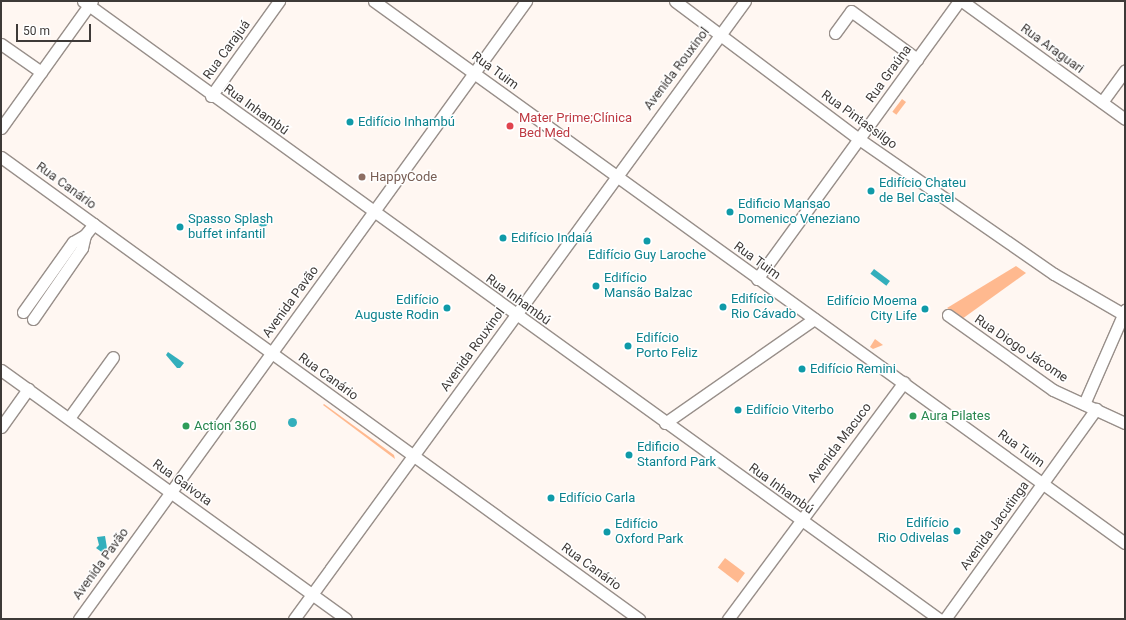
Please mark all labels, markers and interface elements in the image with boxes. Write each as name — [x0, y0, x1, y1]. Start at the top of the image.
scale bar — [18, 16, 93, 42]
street label: Rua Carajuá — [200, 17, 254, 83]
street label: Rua Araguari — [1017, 21, 1087, 77]
text: 50 m — [23, 24, 50, 38]
street label: Avenida Rouxinol — [641, 25, 713, 113]
street label: Rua Graúna — [863, 42, 915, 106]
street label: Rua Tuim — [468, 49, 522, 93]
street label: Rua Inhambú — [221, 81, 291, 139]
street label: Rua Pintassilgo — [818, 87, 900, 153]
place label: Mater Prime;Clínica Bed Med — [519, 111, 632, 142]
place label: Edifício Inhambú — [358, 114, 455, 130]
marker: Edifício Inhambú — [345, 117, 355, 127]
marker: Mater Prime;Clínica Bed Med — [504, 120, 516, 132]
street label: Rua Canário — [33, 159, 99, 213]
place label: HappyCode — [370, 169, 437, 185]
marker: HappyCode — [357, 172, 367, 182]
place label: Edifício Chateu de Bel Castel — [879, 176, 966, 207]
marker: Edifício Chateu de Bel Castel — [866, 186, 876, 196]
place label: Edificio Mansao Domenico Veneziano — [738, 197, 860, 228]
marker: Edificio Mansao Domenico Veneziano — [725, 207, 735, 217]
place label: Spasso Splash buffet infantil — [188, 212, 273, 243]
marker: Spasso Splash buffet infantil — [175, 222, 185, 232]
place label: Edifício Indaiá — [511, 230, 592, 246]
marker: Edifício Indaiá — [498, 233, 508, 243]
marker: Edifício Guy Laroche — [642, 236, 652, 246]
street label: Rua Tuim — [730, 239, 784, 283]
place label: Edifício Guy Laroche — [588, 247, 706, 263]
street label: Avenida Pavão — [260, 263, 322, 341]
street label: Rua Inhambú — [483, 271, 553, 329]
place label: Edifício Mansão Balzac — [604, 271, 693, 302]
marker: Edifício Mansão Balzac — [591, 281, 601, 291]
place label: Edifício Rio Cávado — [731, 292, 796, 323]
place label: Edifício Auguste Rodin — [355, 293, 439, 324]
place label: Edifício Moema City Life — [827, 294, 917, 325]
marker: Edifício Rio Cávado — [718, 302, 728, 312]
marker: Edifício Auguste Rodin — [442, 303, 452, 313]
marker: Edifício Moema City Life — [920, 304, 930, 314]
street label: Avenida Rouxinol — [438, 305, 508, 395]
street label: Rua Diogo Jácome — [971, 312, 1071, 386]
place label: Edifício Porto Feliz — [636, 331, 698, 362]
marker: Edifício Porto Feliz — [623, 341, 633, 351]
street label: Rua Canário — [295, 350, 361, 404]
place label: Edifício Remini — [810, 361, 896, 377]
marker: Edifício Remini — [797, 364, 807, 374]
street label: Avenida Macuco — [805, 400, 875, 486]
place label: Edifício Viterbo — [746, 402, 834, 418]
marker: Edifício Viterbo — [733, 405, 743, 415]
place label: Aura Pilates — [921, 408, 990, 424]
marker: Aura Pilates — [908, 411, 918, 421]
place label: Action 360 — [194, 418, 256, 434]
marker: Action 360 — [181, 421, 191, 431]
street label: Rua Tuim — [994, 427, 1048, 471]
place label: Edificio Stanford Park — [637, 440, 716, 471]
marker: Edificio Stanford Park — [624, 450, 634, 460]
street label: Rua Gaivota — [149, 456, 215, 510]
street label: Rua Inhambú — [746, 460, 816, 518]
street label: Avenida Jacutinga — [957, 478, 1033, 574]
place label: Edifício Carla — [559, 490, 635, 506]
marker: Edifício Carla — [546, 493, 556, 503]
place label: Edifício Rio Odivelas — [878, 516, 949, 547]
place label: Edifício Oxford Park — [615, 517, 683, 548]
street label: Avenida Pavão — [70, 525, 132, 603]
marker: Edifício Rio Odivelas — [952, 526, 962, 536]
marker: Edifício Oxford Park — [602, 527, 612, 537]
street label: Rua Canário — [558, 540, 624, 594]

